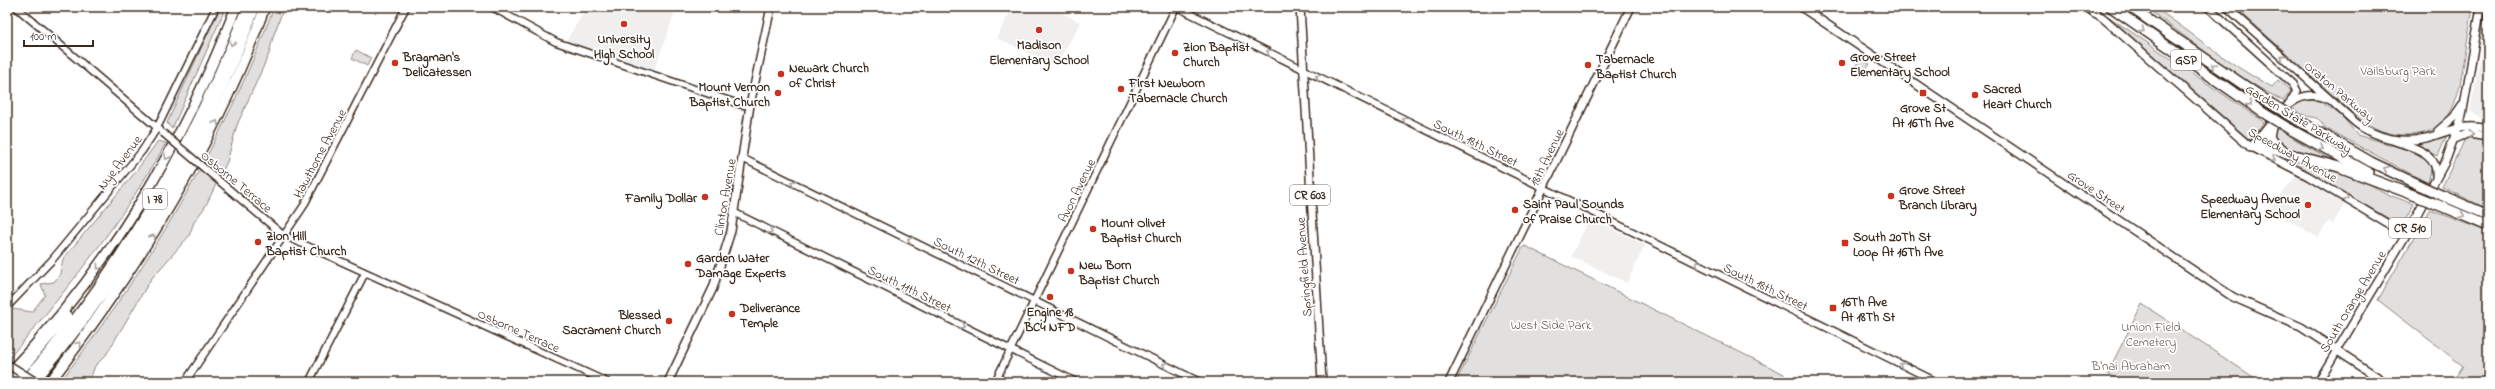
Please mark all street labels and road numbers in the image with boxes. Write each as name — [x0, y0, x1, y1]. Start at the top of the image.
road number: GSP — [2171, 50, 2201, 70]
street label: Oraton Parkway — [2299, 57, 2378, 128]
street label: Garden State Parkway — [2241, 80, 2355, 160]
street label: Hawthorne Avenue — [289, 105, 352, 202]
street label: South 18th Street — [1430, 115, 1521, 172]
street label: Speedway Avenue — [2244, 123, 2340, 189]
street label: 18th Avenue — [1525, 126, 1569, 190]
street label: Nye Avenue — [93, 132, 148, 195]
street label: Osborne Terrace — [196, 147, 276, 218]
street label: Avon Avenue — [1054, 156, 1101, 226]
street label: Clinton Avenue — [709, 157, 742, 237]
street label: Grove Street — [2063, 166, 2129, 219]
road number: CR 603 — [1290, 185, 1330, 205]
road number: I 78 — [143, 189, 167, 209]
street label: Springfield Avenue — [1292, 216, 1318, 317]
road number: CR 510 — [2389, 218, 2431, 238]
street label: South 12th Street — [930, 232, 1023, 291]
street label: South Orange Avenue — [2315, 247, 2392, 357]
street label: South 18th Street — [1720, 259, 1811, 316]
street label: South 11th Street — [864, 261, 955, 318]
street label: Osborne Terrace — [474, 305, 563, 358]

